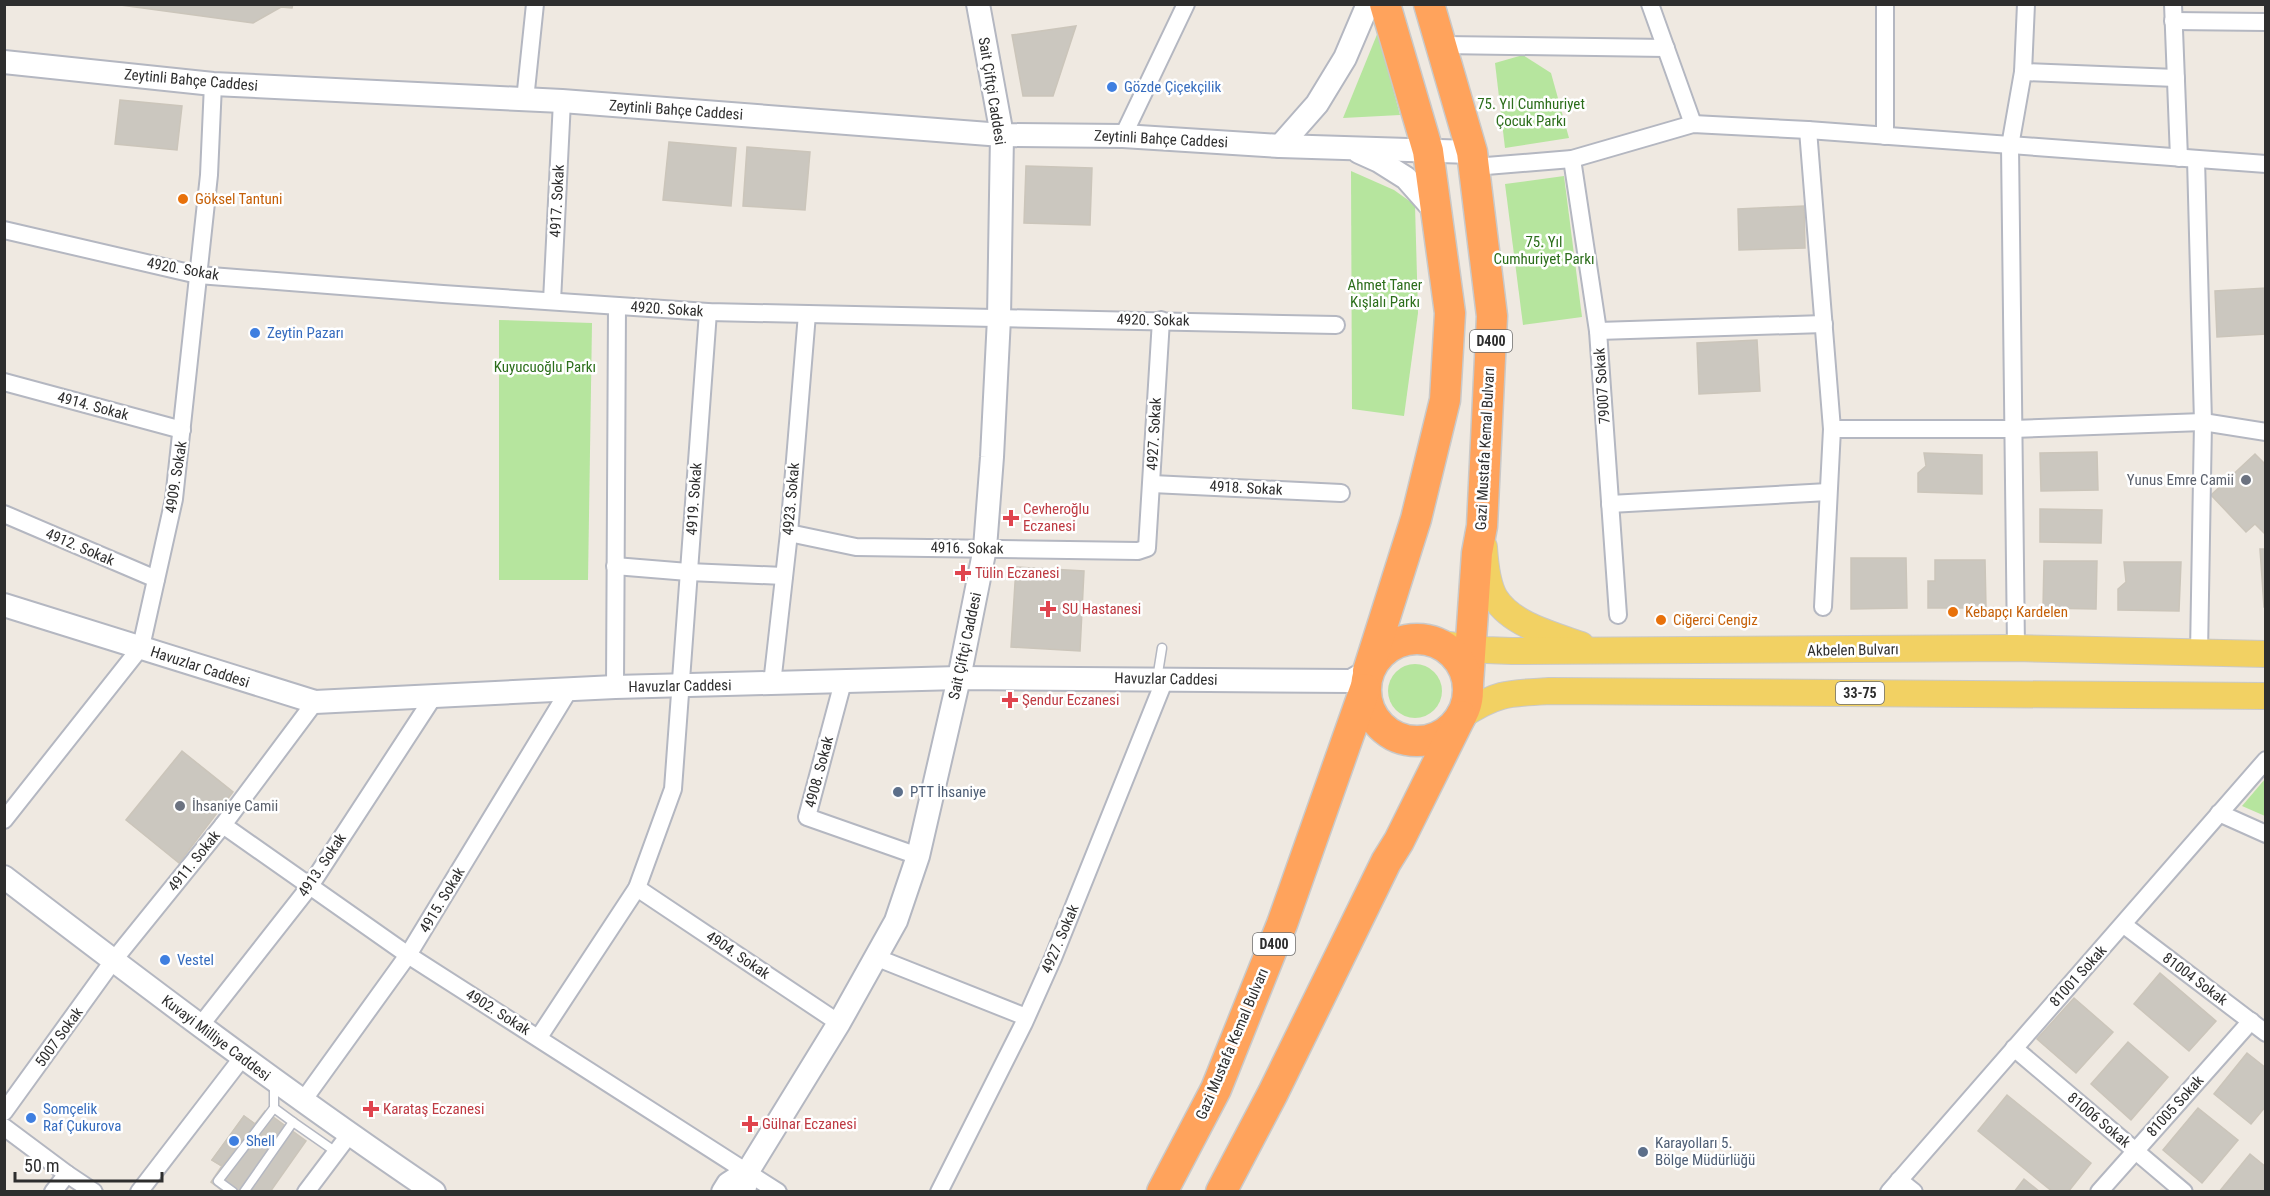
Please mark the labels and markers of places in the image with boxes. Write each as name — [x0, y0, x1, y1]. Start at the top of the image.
place label: Gözde Çiçekçilik — [1124, 78, 1221, 96]
marker: Gözde Çiçekçilik — [1105, 80, 1119, 94]
place label: Göksel Tantuni — [195, 190, 282, 208]
marker: Göksel Tantuni — [176, 192, 190, 206]
place label: Zeytin Pazarı — [267, 324, 344, 342]
marker: Zeytin Pazarı — [248, 326, 262, 340]
place label: Yunus Emre Camii — [2127, 471, 2234, 489]
marker: Yunus Emre Camii — [2239, 473, 2253, 487]
place label: Cevheroğlu Eczanesi — [1023, 500, 1089, 535]
marker: Cevheroğlu Eczanesi — [1004, 511, 1018, 525]
place label: Tülin Eczanesi — [975, 564, 1060, 582]
marker: Tülin Eczanesi — [956, 566, 970, 580]
marker: SU Hastanesi — [1039, 600, 1057, 618]
place label: SU Hastanesi — [1062, 600, 1141, 618]
place label: Kebapçı Kardelen — [1965, 603, 2068, 621]
marker: Kebapçı Kardelen — [1946, 605, 1960, 619]
place label: Ciğerci Cengiz — [1673, 611, 1758, 629]
marker: Ciğerci Cengiz — [1654, 613, 1668, 627]
place label: Şendur Eczanesi — [1022, 691, 1119, 709]
marker: Şendur Eczanesi — [1003, 693, 1017, 707]
place label: PTT İhsaniye — [910, 783, 986, 801]
marker: PTT İhsaniye — [891, 785, 905, 799]
place label: İhsaniye Camii — [192, 797, 278, 815]
marker: İhsaniye Camii — [173, 799, 187, 813]
place label: Vestel — [177, 951, 214, 969]
marker: Vestel — [158, 953, 172, 967]
place label: Somçelik Raf Çukurova — [43, 1100, 121, 1135]
place label: Karataş Eczanesi — [383, 1100, 484, 1118]
marker: Karataş Eczanesi — [364, 1102, 378, 1116]
marker: Somçelik Raf Çukurova — [24, 1111, 38, 1125]
place label: Gülnar Eczanesi — [762, 1115, 857, 1133]
marker: Gülnar Eczanesi — [743, 1117, 757, 1131]
place label: Shell — [246, 1132, 275, 1150]
marker: Shell — [227, 1134, 241, 1148]
place label: Karayolları 5. Bölge Müdürlüğü — [1655, 1134, 1755, 1169]
marker: Karayolları 5. Bölge Müdürlüğü — [1636, 1145, 1650, 1159]

